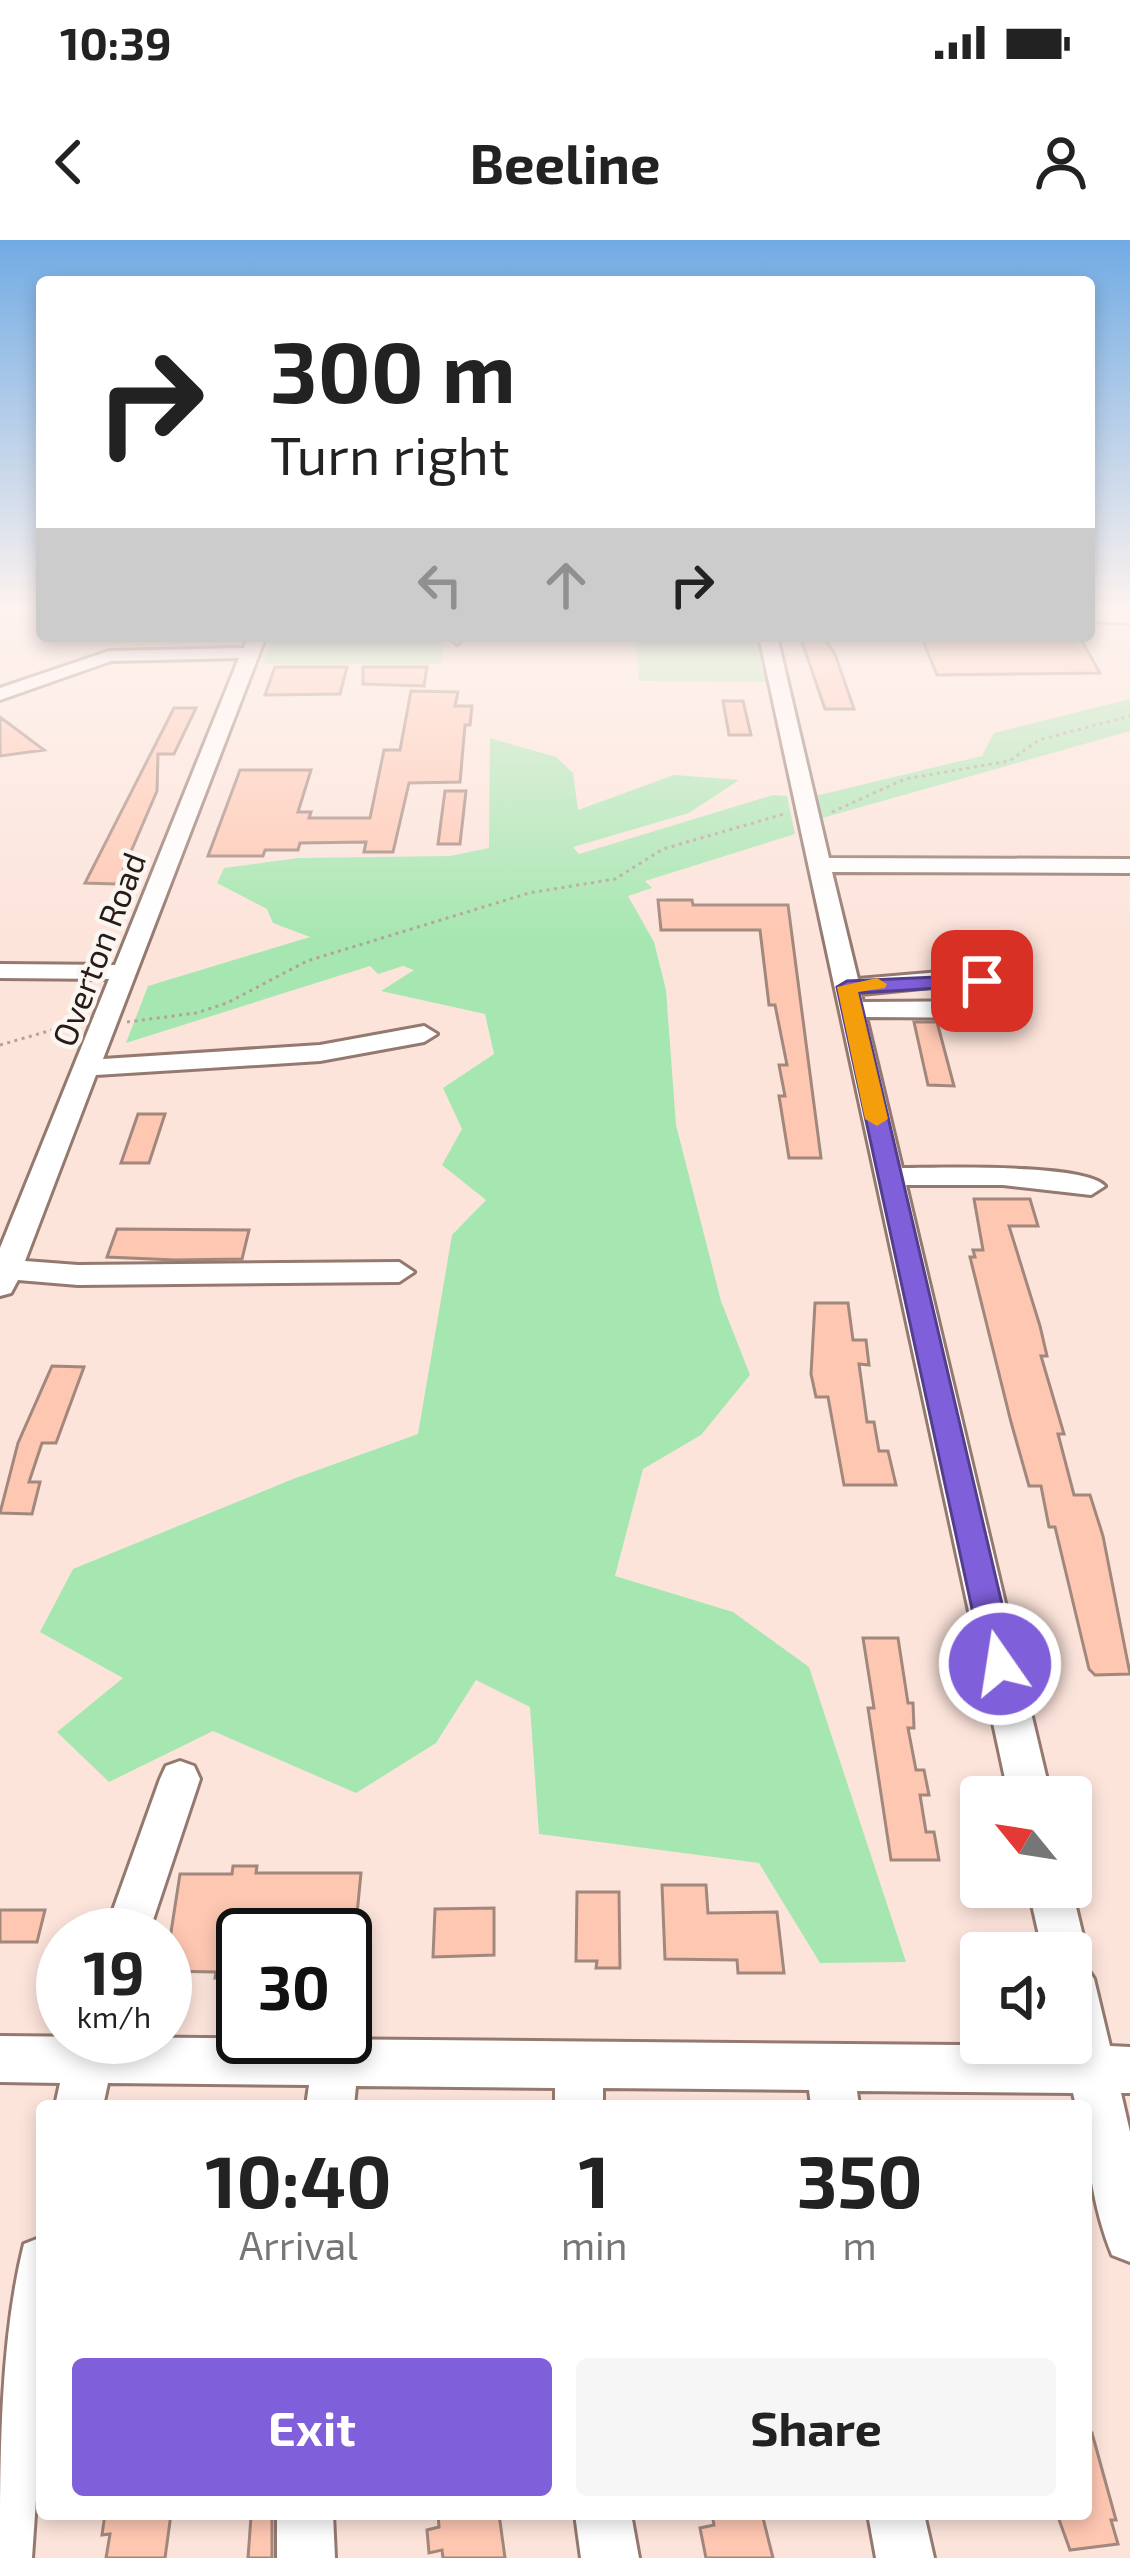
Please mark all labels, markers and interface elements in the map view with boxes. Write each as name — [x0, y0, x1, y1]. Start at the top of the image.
text: 10:39 — [60, 15, 171, 69]
icon: back — [36, 129, 102, 195]
icon: person — [1028, 129, 1094, 195]
text: Beeline — [470, 130, 661, 195]
text: 300 m — [270, 319, 516, 420]
icon: right — [72, 324, 228, 480]
text: Turn right — [270, 421, 510, 486]
icon: left — [407, 552, 473, 618]
icon: ahead — [533, 552, 599, 618]
icon: right — [659, 552, 725, 618]
street label: Overton Road — [43, 847, 153, 1051]
pin — [931, 930, 1033, 1032]
icon: arrive — [949, 948, 1015, 1014]
position arrow — [937, 1601, 1063, 1727]
north arrow — [960, 1776, 1092, 1908]
map controls — [960, 1776, 1092, 2064]
speed limit sign: 30 — [216, 1908, 372, 2064]
button: sound — [960, 1932, 1092, 2064]
text: 19 — [83, 1935, 145, 2007]
text: km/h — [77, 1998, 151, 2034]
text: 10:40 — [205, 2136, 392, 2222]
text: 1 — [579, 2136, 610, 2222]
text: 350 — [797, 2136, 923, 2222]
text: Arrival — [239, 2221, 358, 2268]
text: min — [561, 2221, 627, 2268]
text: m — [843, 2221, 877, 2268]
button: Exit — [72, 2358, 552, 2496]
button: Share — [576, 2358, 1056, 2496]

